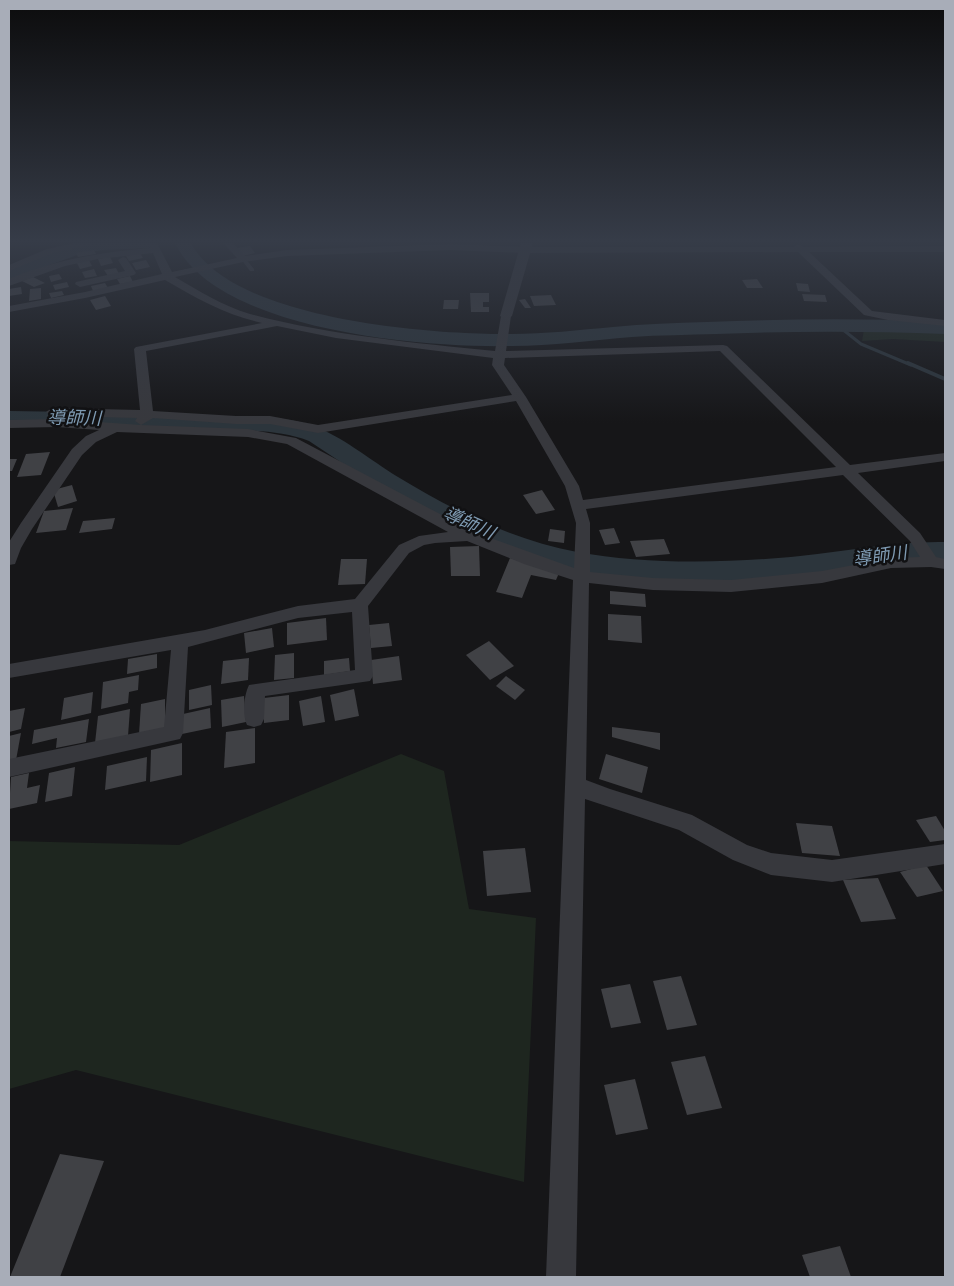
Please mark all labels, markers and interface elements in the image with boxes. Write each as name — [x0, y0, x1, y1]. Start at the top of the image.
water label: 導師川 — [47, 406, 103, 429]
water label: 導師川 — [440, 501, 500, 544]
water label: 導師川 — [852, 540, 910, 570]

